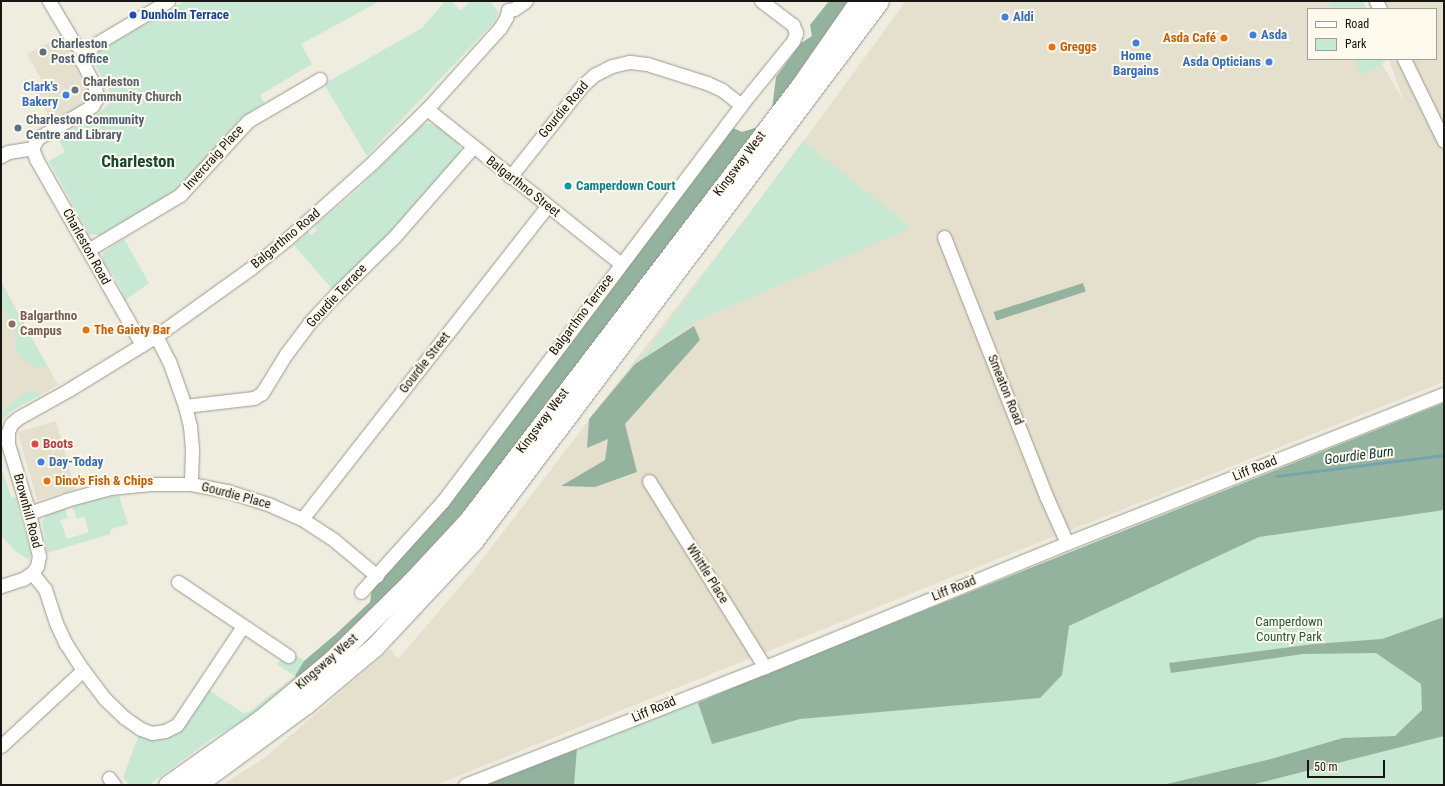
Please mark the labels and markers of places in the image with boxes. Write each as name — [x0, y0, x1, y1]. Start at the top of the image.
place label: Dunholm Terrace — [141, 7, 229, 23]
place label: Aldi — [1013, 9, 1034, 25]
marker: Dunholm Terrace — [128, 10, 138, 20]
marker: Aldi — [1000, 12, 1010, 22]
place label: Asda — [1261, 27, 1287, 43]
place label: Asda Café — [1163, 30, 1216, 46]
marker: Asda — [1248, 30, 1258, 40]
marker: Asda Café — [1219, 33, 1229, 43]
place label: Charleston Post Office — [51, 37, 108, 68]
marker: Home Bargains — [1131, 38, 1141, 48]
place label: Greggs — [1060, 39, 1097, 55]
marker: Greggs — [1047, 42, 1057, 52]
marker: Charleston Post Office — [38, 47, 48, 57]
place label: Home Bargains — [1113, 49, 1159, 80]
place label: Asda Opticians — [1183, 54, 1261, 70]
marker: Asda Opticians — [1264, 57, 1274, 67]
place label: Charleston Community Church — [83, 75, 182, 106]
place label: Clark's Bakery — [22, 80, 58, 111]
marker: Charleston Community Church — [70, 85, 80, 95]
marker: Clark's Bakery — [61, 90, 71, 100]
place label: Charleston Community Centre and Library — [26, 113, 144, 144]
marker: Charleston Community Centre and Library — [13, 123, 23, 133]
place label: Camperdown Court — [576, 178, 675, 194]
marker: Camperdown Court — [563, 181, 573, 191]
place label: Balgarthno Campus — [20, 309, 77, 340]
marker: Balgarthno Campus — [7, 319, 17, 329]
place label: The Gaiety Bar — [94, 322, 170, 338]
marker: The Gaiety Bar — [81, 325, 91, 335]
place label: Boots — [43, 436, 73, 452]
marker: Boots — [30, 439, 40, 449]
place label: Day-Today — [49, 454, 103, 470]
marker: Day-Today — [36, 457, 46, 467]
place label: Dino's Fish & Chips — [55, 473, 153, 489]
marker: Dino's Fish & Chips — [42, 476, 52, 486]

